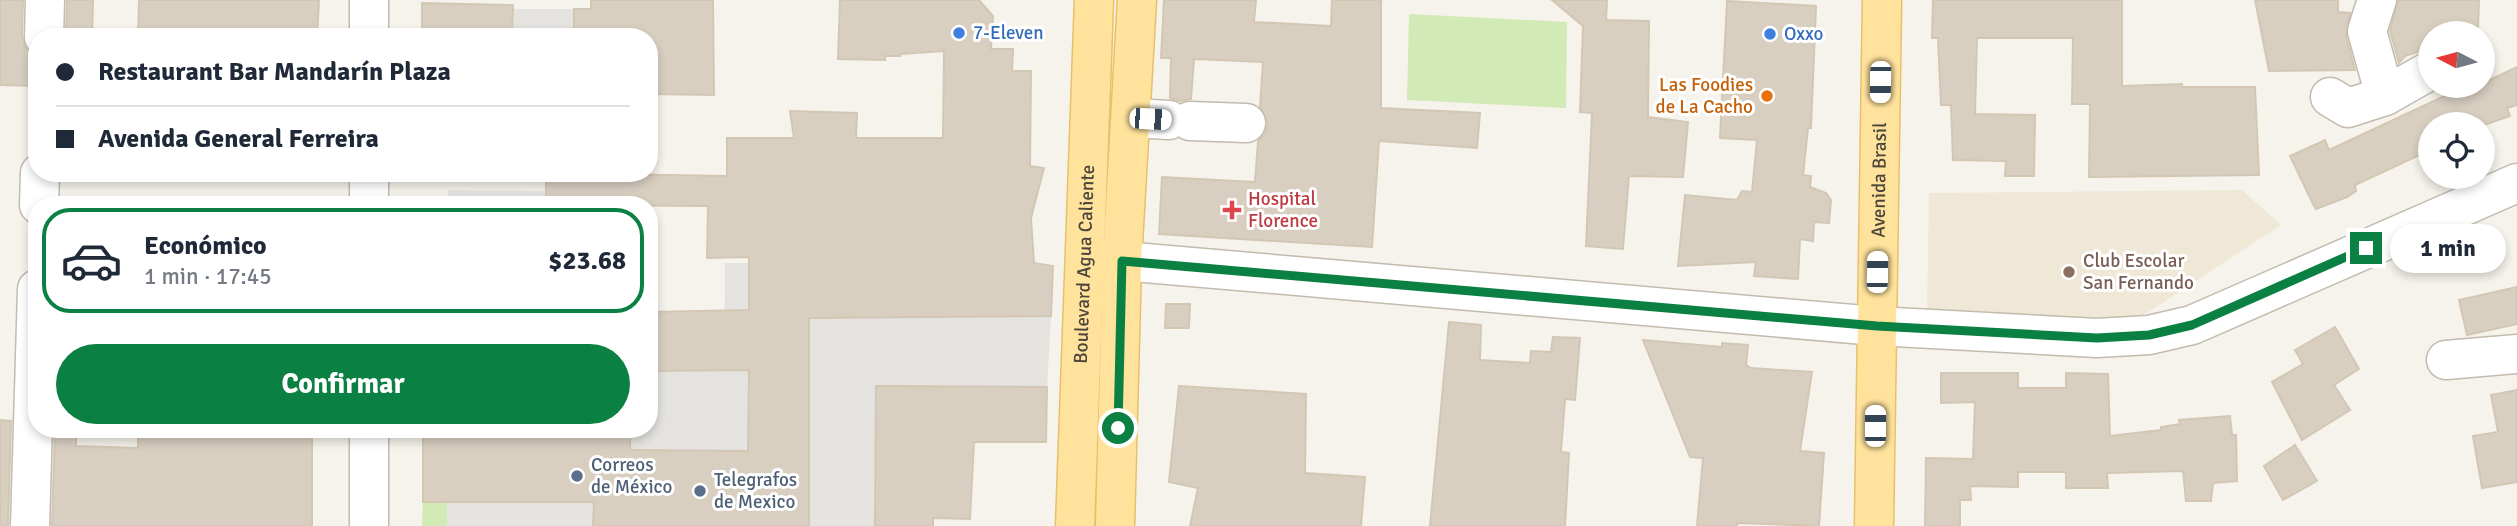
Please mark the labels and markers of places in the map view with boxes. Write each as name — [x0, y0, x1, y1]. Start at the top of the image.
place label: 7-Eleven — [973, 21, 1044, 45]
place label: Oxxo — [1784, 22, 1823, 46]
marker: 7-Eleven — [951, 25, 967, 41]
marker: Oxxo — [1762, 26, 1778, 42]
place label: Las Foodies de La Cacho — [1656, 73, 1753, 119]
marker: Las Foodies de La Cacho — [1759, 88, 1775, 104]
place label: Hospital Florence — [1248, 187, 1318, 233]
marker: Hospital Florence — [1222, 200, 1242, 220]
place label: Club Escolar San Fernando — [2083, 249, 2194, 295]
marker: Club Escolar San Fernando — [2061, 264, 2077, 280]
place label: Correos de México — [591, 453, 672, 499]
marker: Correos de México — [569, 468, 585, 484]
place label: Telegrafos de Mexico — [714, 468, 797, 514]
marker: Telegrafos de Mexico — [692, 483, 708, 499]

